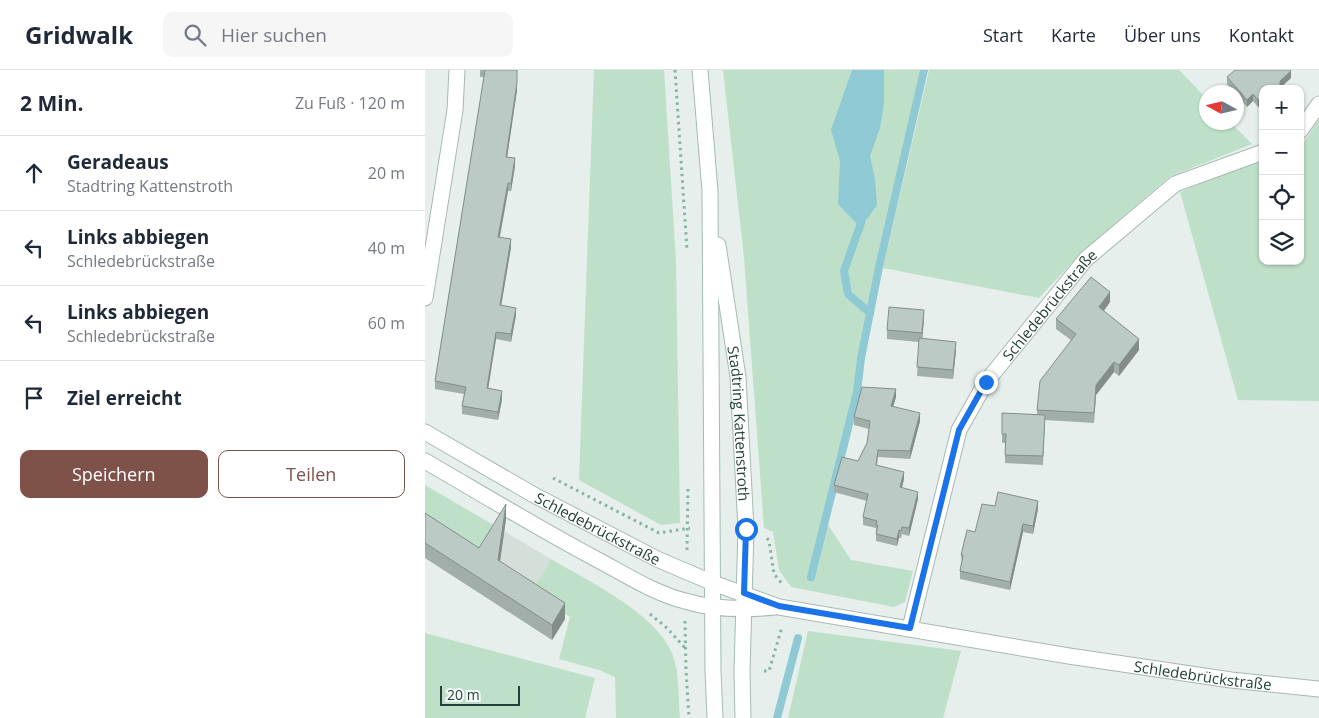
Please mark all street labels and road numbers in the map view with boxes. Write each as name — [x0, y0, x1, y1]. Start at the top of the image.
street label: Schledebrückstraße — [997, 244, 1101, 365]
street label: Stadtring Kattenstroth — [723, 344, 755, 502]
street label: Schledebrückstraße — [532, 487, 664, 569]
street label: Schledebrückstraße — [1133, 656, 1273, 694]

